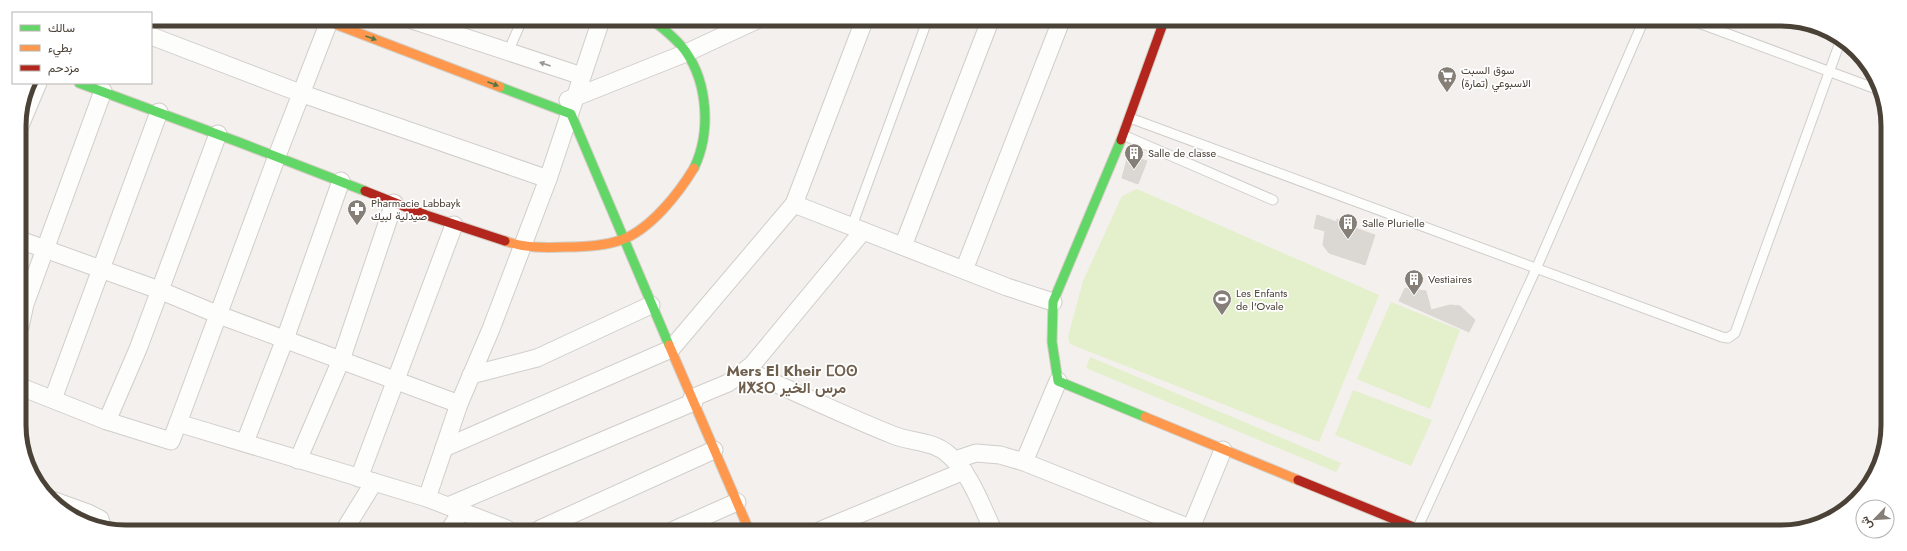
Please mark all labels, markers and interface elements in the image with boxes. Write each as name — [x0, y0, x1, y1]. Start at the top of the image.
legend — [12, 12, 152, 84]
text: سالك — [48, 19, 75, 37]
one-way arrow — [366, 35, 378, 41]
text: بطيء — [48, 39, 72, 58]
text: مزدحم — [48, 59, 79, 77]
one-way arrow — [538, 61, 550, 67]
place label: سوق السبت الاسبوعي (تمارة) — [1461, 62, 1531, 93]
supermarket icon: سوق السبت الاسبوعي (تمارة) — [1436, 65, 1458, 93]
one-way arrow — [488, 81, 500, 87]
building icon: Salle de classe — [1123, 142, 1145, 170]
place label: Salle de classe — [1148, 145, 1217, 161]
place label: Pharmacie Labbayk صيدلية لبيك — [371, 195, 461, 224]
pharmacy icon: Pharmacie Labbayk صيدلية لبيك — [346, 198, 368, 226]
building icon: Salle Plurielle — [1337, 212, 1359, 240]
place label: Salle Plurielle — [1362, 215, 1425, 231]
building icon: Vestiaires — [1403, 268, 1425, 296]
place label: Vestiaires — [1428, 271, 1472, 287]
place label: Les Enfants de l'Ovale — [1236, 285, 1288, 314]
sports icon: Les Enfants de l'Ovale — [1211, 288, 1233, 316]
district label: Mers El Kheir ⵎⵔⵙ ⵍⵅⵉⵔ مرس الخير — [726, 360, 858, 399]
north arrow — [1855, 499, 1895, 539]
text: ش — [1856, 514, 1876, 533]

